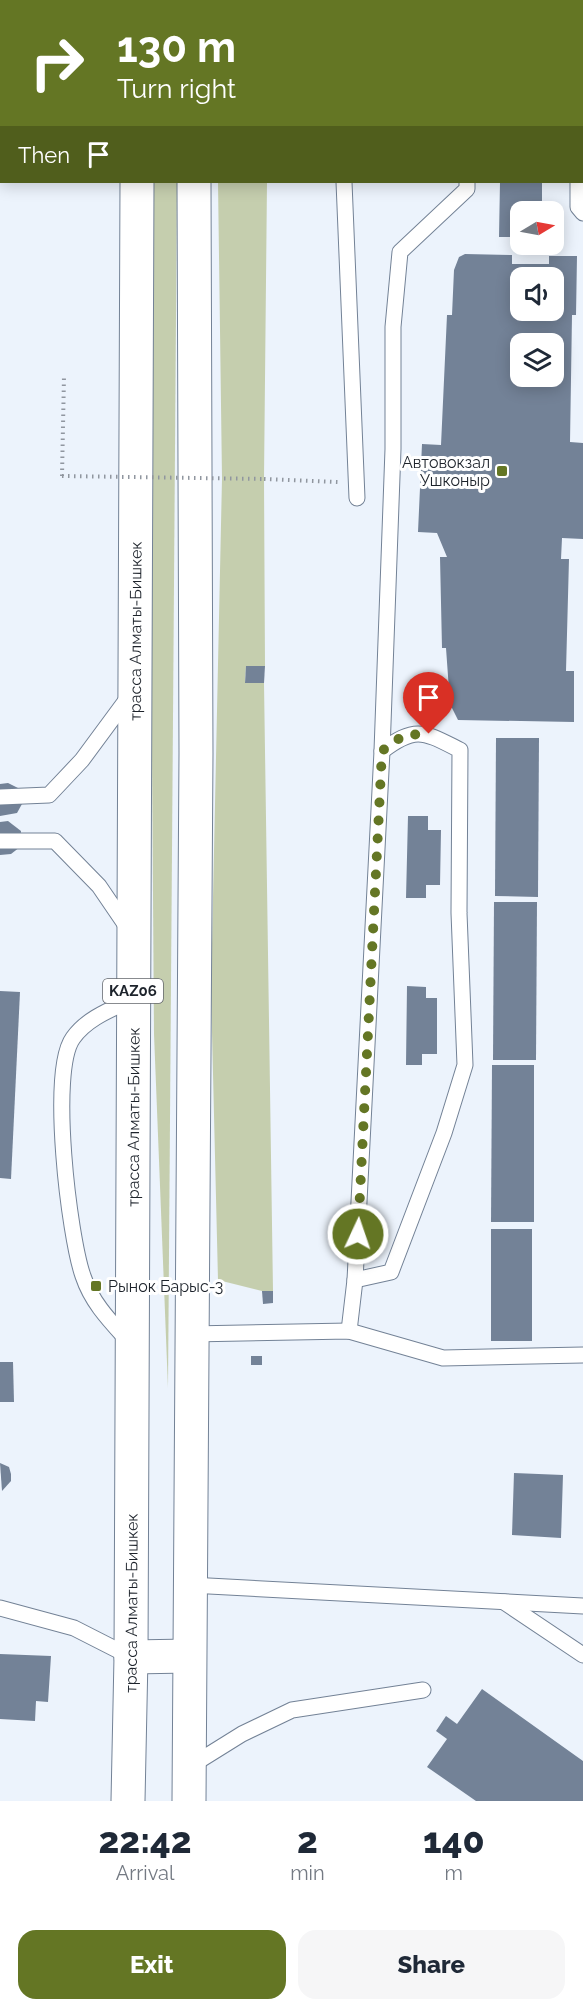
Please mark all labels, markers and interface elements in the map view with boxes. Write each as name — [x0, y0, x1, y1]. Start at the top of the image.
text: 130 m — [117, 23, 236, 72]
icon: right — [18, 24, 96, 102]
text: Turn right — [117, 73, 236, 104]
icon: arrive — [82, 138, 115, 171]
text: Then — [18, 142, 70, 168]
north arrow — [510, 201, 564, 255]
map controls — [510, 201, 564, 387]
button: sound — [510, 267, 564, 321]
button: layers — [510, 333, 564, 387]
place label: Автовокзал Ушконыр — [402, 453, 490, 490]
marker: Автовокзал Ушконыр — [495, 464, 509, 478]
street label: трасса Алматы-Бишкек — [126, 541, 146, 721]
pin — [403, 672, 454, 734]
icon: arrive — [412, 681, 445, 714]
road number: KАZ06 — [103, 979, 163, 1003]
street label: трасса Алматы-Бишкек — [124, 1027, 144, 1207]
position arrow — [326, 1202, 390, 1266]
place label: Рынок Барыс-3 — [108, 1277, 223, 1296]
marker: Рынок Барыс-3 — [89, 1279, 103, 1293]
street label: трасса Алматы-Бишкек — [121, 1513, 142, 1693]
text: 22:42 — [98, 1819, 192, 1861]
text: 2 — [297, 1819, 318, 1861]
text: 140 — [423, 1819, 485, 1861]
text: Arrival — [116, 1861, 174, 1885]
text: min — [290, 1861, 325, 1885]
text: m — [445, 1861, 463, 1885]
button: Exit — [18, 1930, 286, 1999]
button: Share — [298, 1930, 565, 1999]

